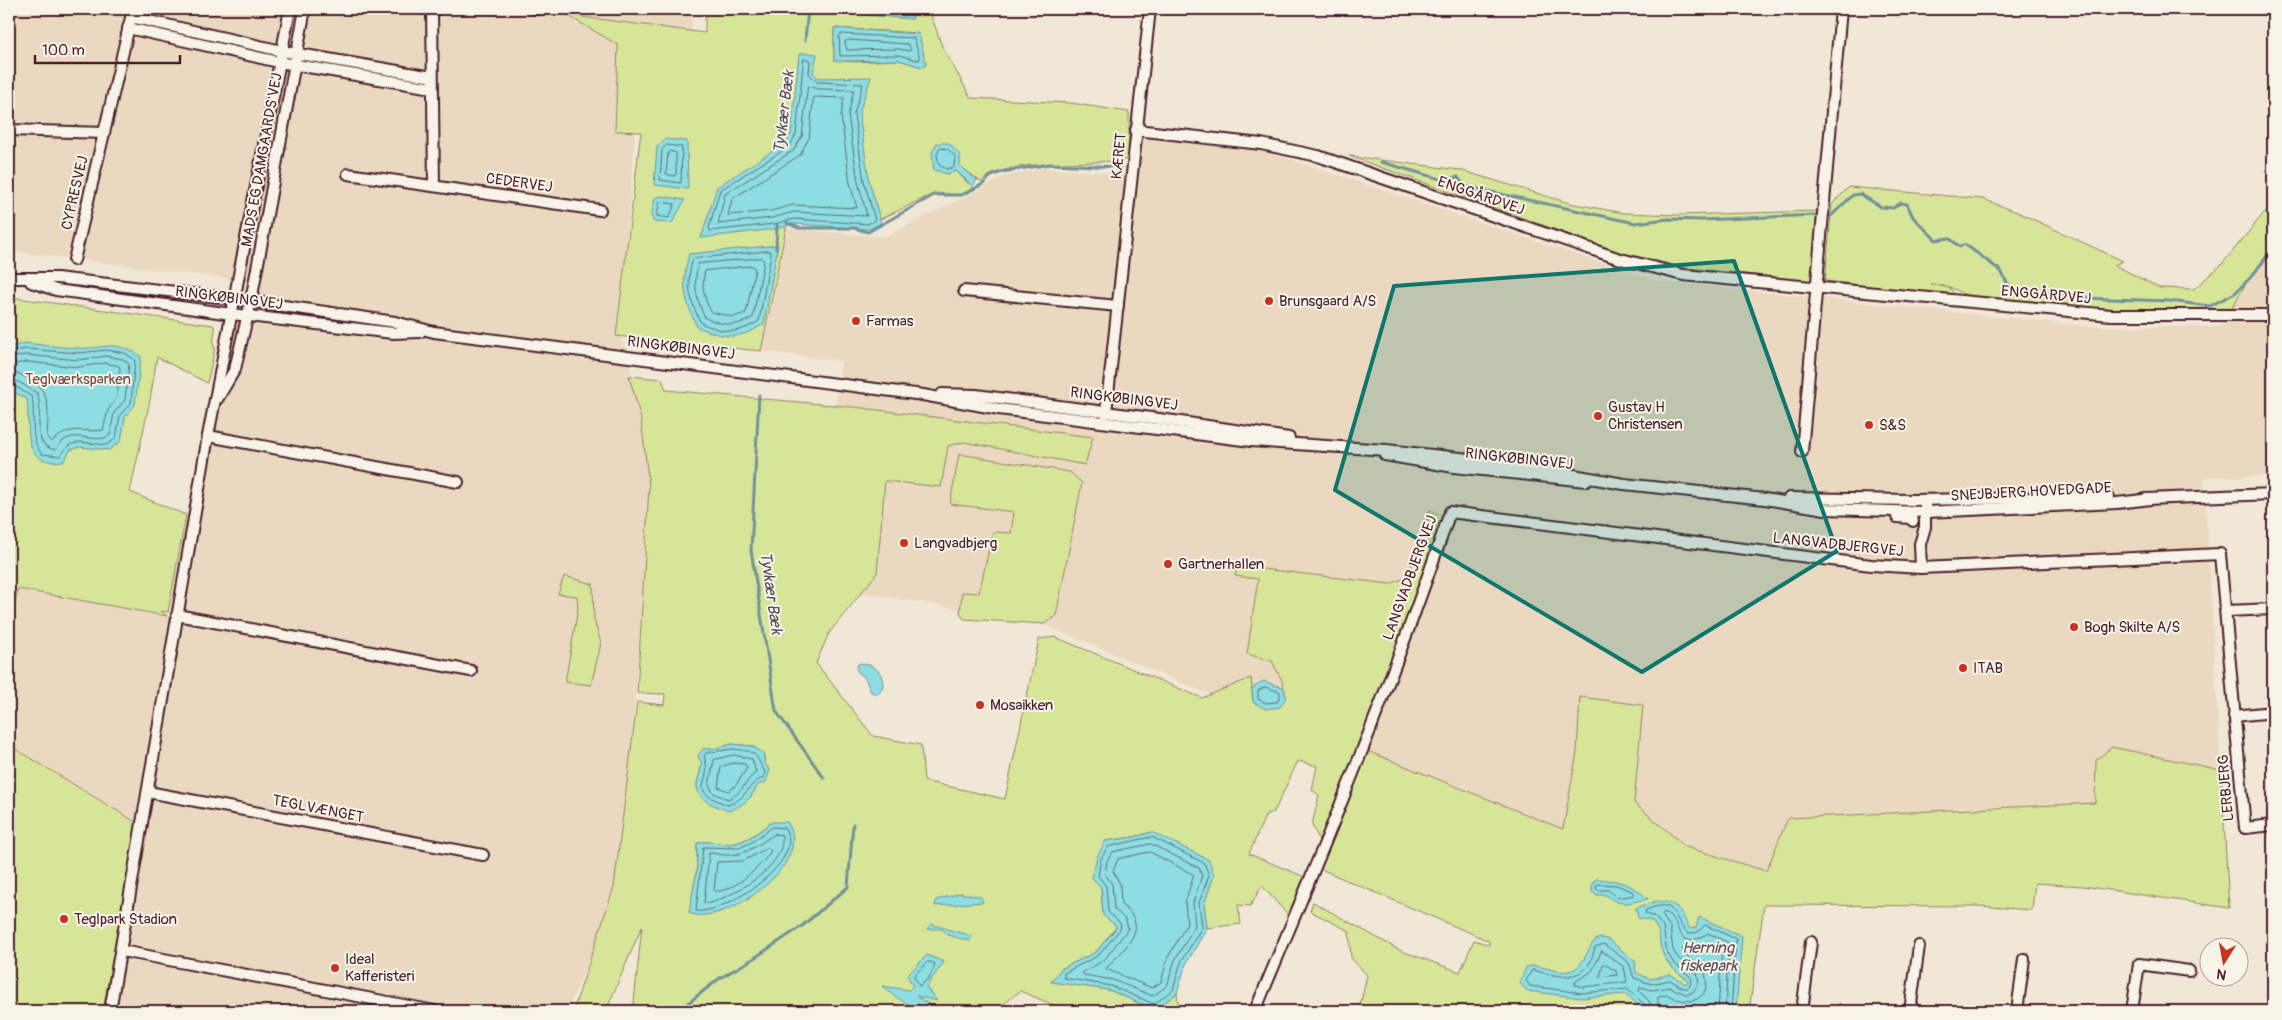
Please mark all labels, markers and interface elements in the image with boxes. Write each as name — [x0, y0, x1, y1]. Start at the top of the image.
scale bar — [35, 32, 180, 64]
text: 100 m — [42, 41, 85, 60]
water label: Tyvkær Bæk — [769, 68, 799, 154]
street label: MADS EG DAMGAARDS VEJ — [237, 72, 287, 248]
street label: KÆRET — [1107, 132, 1131, 180]
street label: CYPRESVEJ — [57, 154, 93, 232]
street label: CEDERVEJ — [485, 169, 553, 197]
street label: ENGGÅRDVEJ — [1435, 171, 1527, 220]
street label: ENGGÅRDVEJ — [2000, 281, 2092, 308]
street label: RINGKØBINGVEJ — [174, 282, 284, 314]
place label: Brunsgaard A/S — [1279, 292, 1376, 311]
marker: Brunsgaard A/S — [1263, 295, 1275, 307]
place label: Farmas — [866, 312, 914, 331]
marker: Farmas — [850, 315, 862, 327]
street label: RINGKØBINGVEJ — [626, 332, 736, 364]
park label: Teglværksparken — [25, 370, 131, 389]
street label: RINGKØBINGVEJ — [1069, 383, 1179, 415]
place label: Gustav H Christensen — [1608, 398, 1683, 434]
marker: Gustav H Christensen — [1592, 410, 1604, 422]
place label: S&S — [1879, 416, 1906, 435]
marker: S&S — [1863, 419, 1875, 431]
street label: RINGKØBINGVEJ — [1464, 444, 1574, 474]
street label: SNEJBJERG HOVEDGADE — [1950, 478, 2112, 506]
street label: LANGVADBJERGVEJ — [1379, 513, 1441, 643]
street label: LANGVADBJERGVEJ — [1772, 529, 1904, 561]
place label: Langvadbjerg — [914, 534, 997, 553]
marker: Langvadbjerg — [898, 537, 910, 549]
water label: Tyvkær Bæk — [755, 550, 787, 637]
place label: Gartnerhallen — [1178, 555, 1264, 574]
marker: Gartnerhallen — [1162, 558, 1174, 570]
place label: Bogh Skilte A/S — [2084, 618, 2180, 637]
marker: Bogh Skilte A/S — [2068, 621, 2080, 633]
place label: ITAB — [1973, 659, 2003, 678]
marker: ITAB — [1957, 662, 1969, 674]
place label: Mosaikken — [990, 696, 1053, 715]
marker: Mosaikken — [974, 699, 986, 711]
street label: LERBJERG — [2214, 754, 2238, 822]
street label: TEGLVÆNGET — [271, 791, 365, 827]
place label: Teglpark Stadion — [74, 910, 177, 929]
marker: Teglpark Stadion — [58, 913, 70, 925]
water label: Herning fiskepark — [1679, 938, 1739, 976]
north arrow — [2200, 938, 2250, 988]
place label: Ideal Kafferisteri — [345, 950, 415, 986]
marker: Ideal Kafferisteri — [329, 962, 341, 974]
text: N — [2215, 965, 2228, 984]

